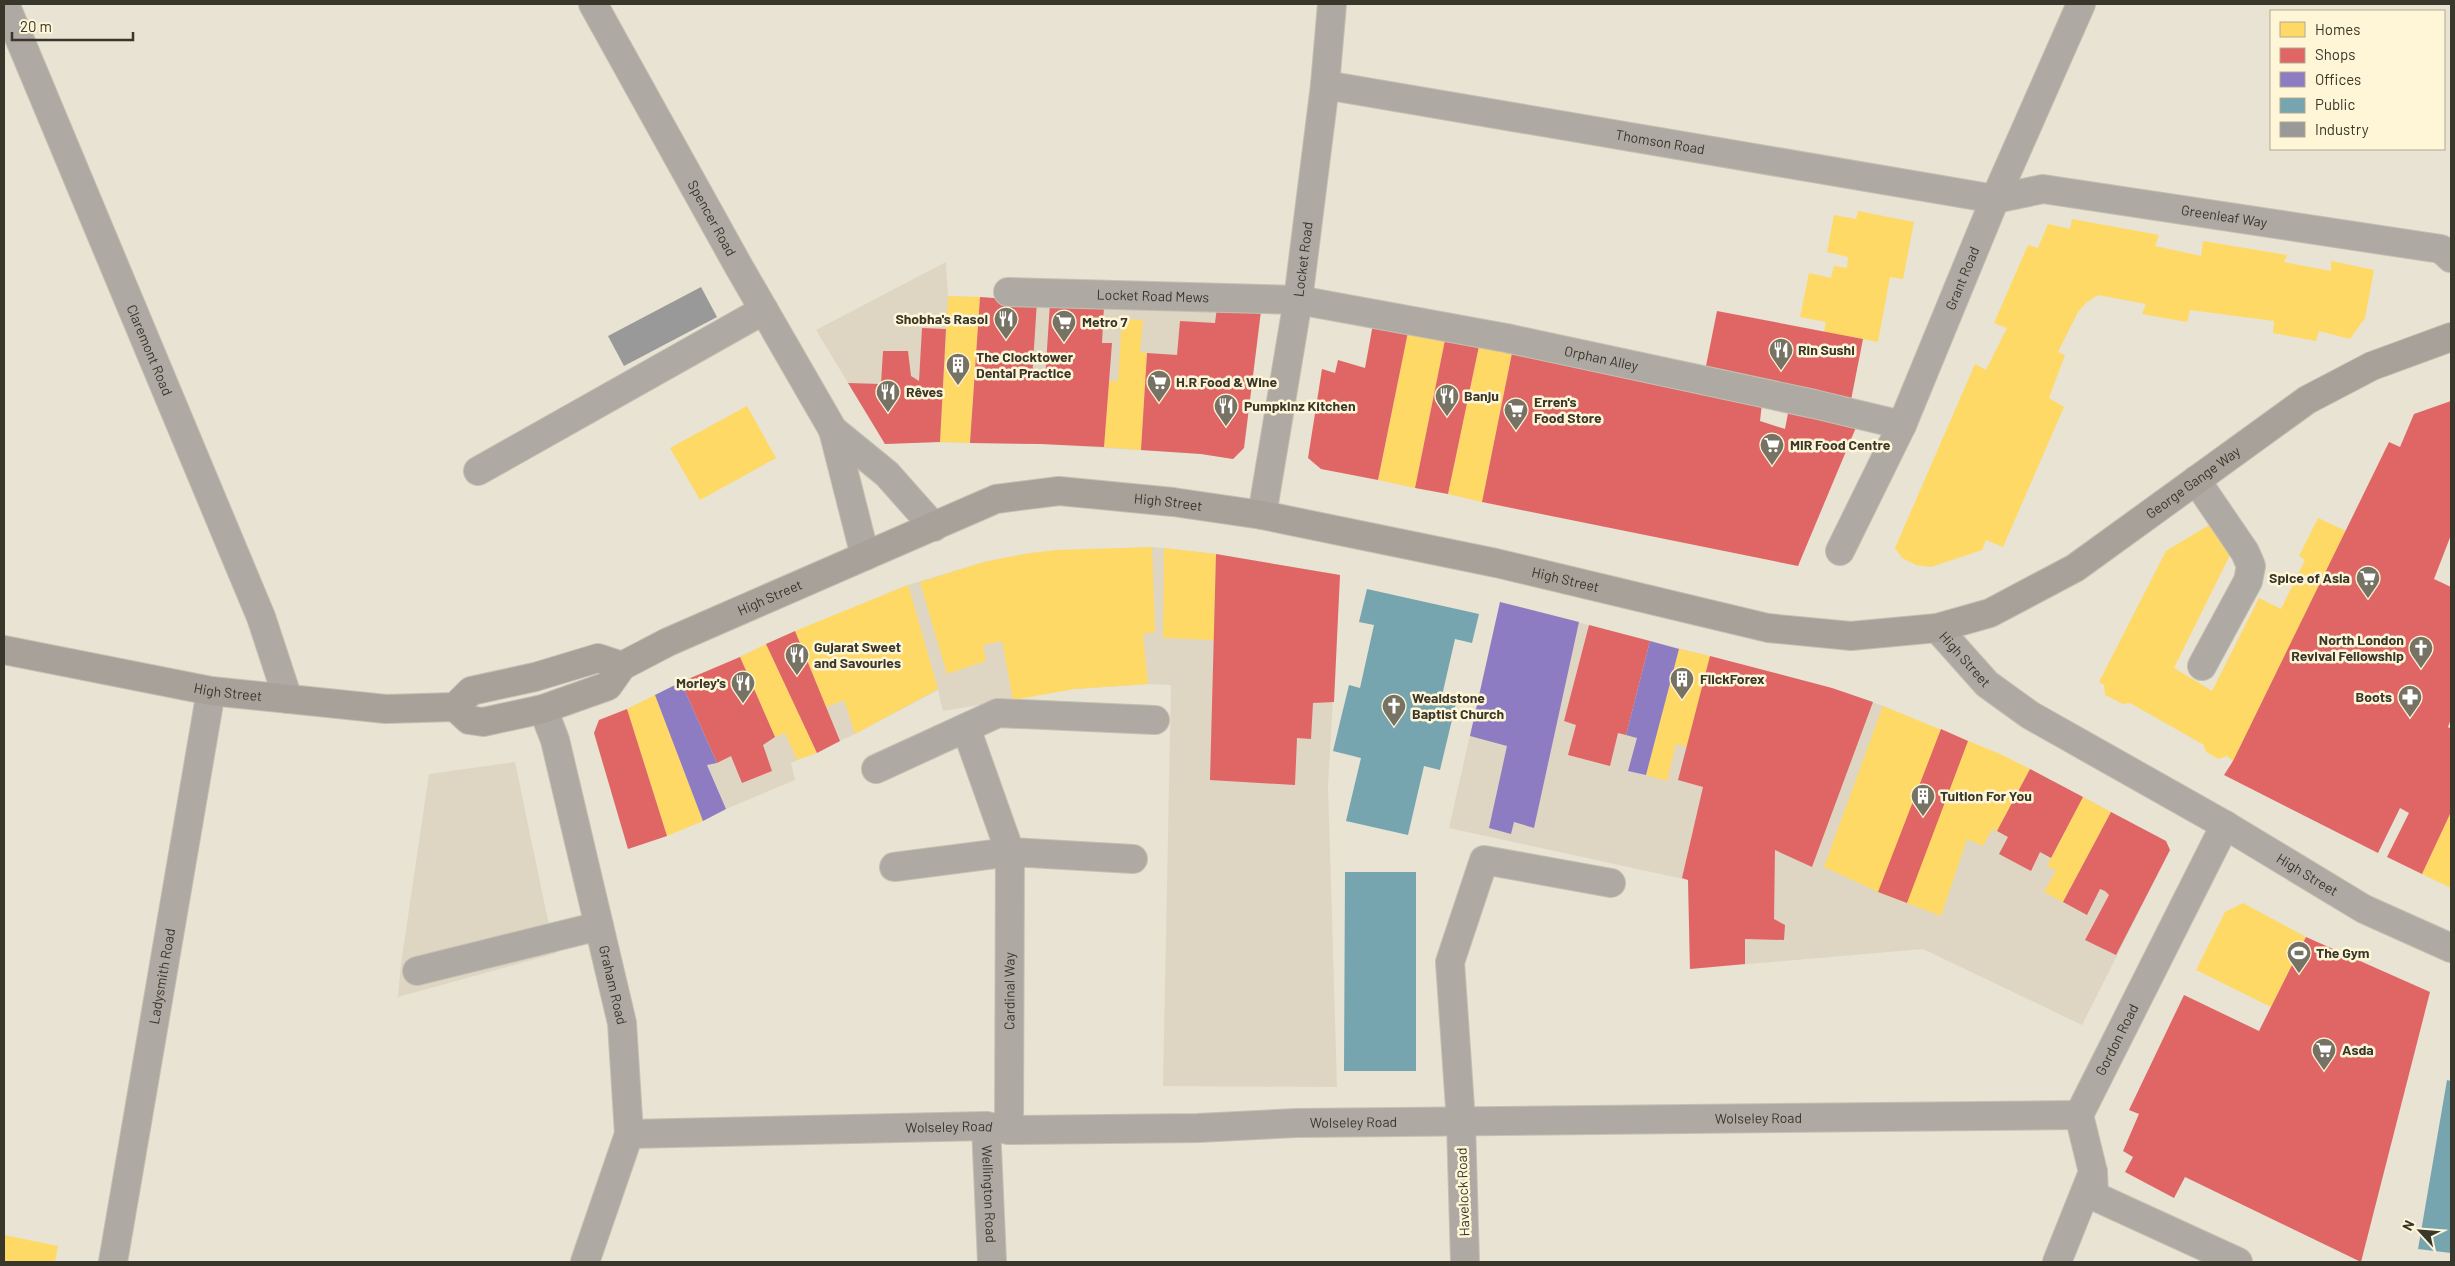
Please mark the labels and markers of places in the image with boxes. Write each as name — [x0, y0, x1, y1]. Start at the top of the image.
restaurant icon: Shobha's Rasoi — [993, 306, 1019, 340]
supermarket icon: Metro 7 — [1051, 309, 1077, 343]
place label: Shobha's Rasoi — [895, 310, 988, 327]
place label: Metro 7 — [1082, 313, 1128, 330]
restaurant icon: Rin Sushi — [1768, 337, 1794, 371]
place label: Rin Sushi — [1798, 341, 1855, 358]
place label: The Clocktower Dental Practice — [976, 348, 1074, 381]
building icon: The Clocktower Dental Practice — [945, 352, 971, 386]
supermarket icon: H.R Food & Wine — [1146, 369, 1172, 403]
place label: H.R Food & Wine — [1176, 373, 1277, 390]
restaurant icon: Rêves — [875, 379, 901, 413]
place label: Rêves — [906, 383, 943, 400]
restaurant icon: Banju — [1434, 383, 1460, 417]
place label: Banju — [1464, 387, 1499, 404]
restaurant icon: Pumpkinz Kitchen — [1213, 393, 1239, 427]
place label: Erren's Food Store — [1534, 393, 1602, 426]
place label: Pumpkinz Kitchen — [1244, 397, 1356, 414]
supermarket icon: Erren's Food Store — [1503, 397, 1529, 431]
supermarket icon: MIR Food Centre — [1759, 432, 1785, 466]
place label: MIR Food Centre — [1790, 436, 1891, 453]
supermarket icon: Spice of Asia — [2355, 565, 2381, 599]
place label: Spice of Asia — [2269, 569, 2350, 586]
place label: North London Revival Fellowship — [2291, 631, 2404, 664]
church icon: North London Revival Fellowship — [2408, 635, 2434, 669]
place label: Gujarat Sweet and Savouries — [814, 638, 901, 671]
restaurant icon: Gujarat Sweet and Savouries — [784, 642, 810, 676]
building icon: FlickForex — [1669, 666, 1695, 700]
restaurant icon: Morley's — [730, 670, 756, 704]
place label: FlickForex — [1700, 670, 1765, 687]
place label: Morley's — [676, 674, 726, 691]
pharmacy icon: Boots — [2397, 684, 2423, 718]
place label: Boots — [2356, 688, 2392, 705]
place label: Wealdstone Baptist Church — [1412, 689, 1504, 722]
church icon: Wealdstone Baptist Church — [1381, 693, 1407, 727]
building icon: Tuition For You — [1910, 783, 1936, 817]
place label: Tuition For You — [1940, 787, 2032, 804]
sports icon: The Gym — [2286, 940, 2312, 974]
place label: The Gym — [2316, 944, 2370, 961]
supermarket icon: Asda — [2311, 1037, 2337, 1071]
place label: Asda — [2342, 1041, 2374, 1058]

